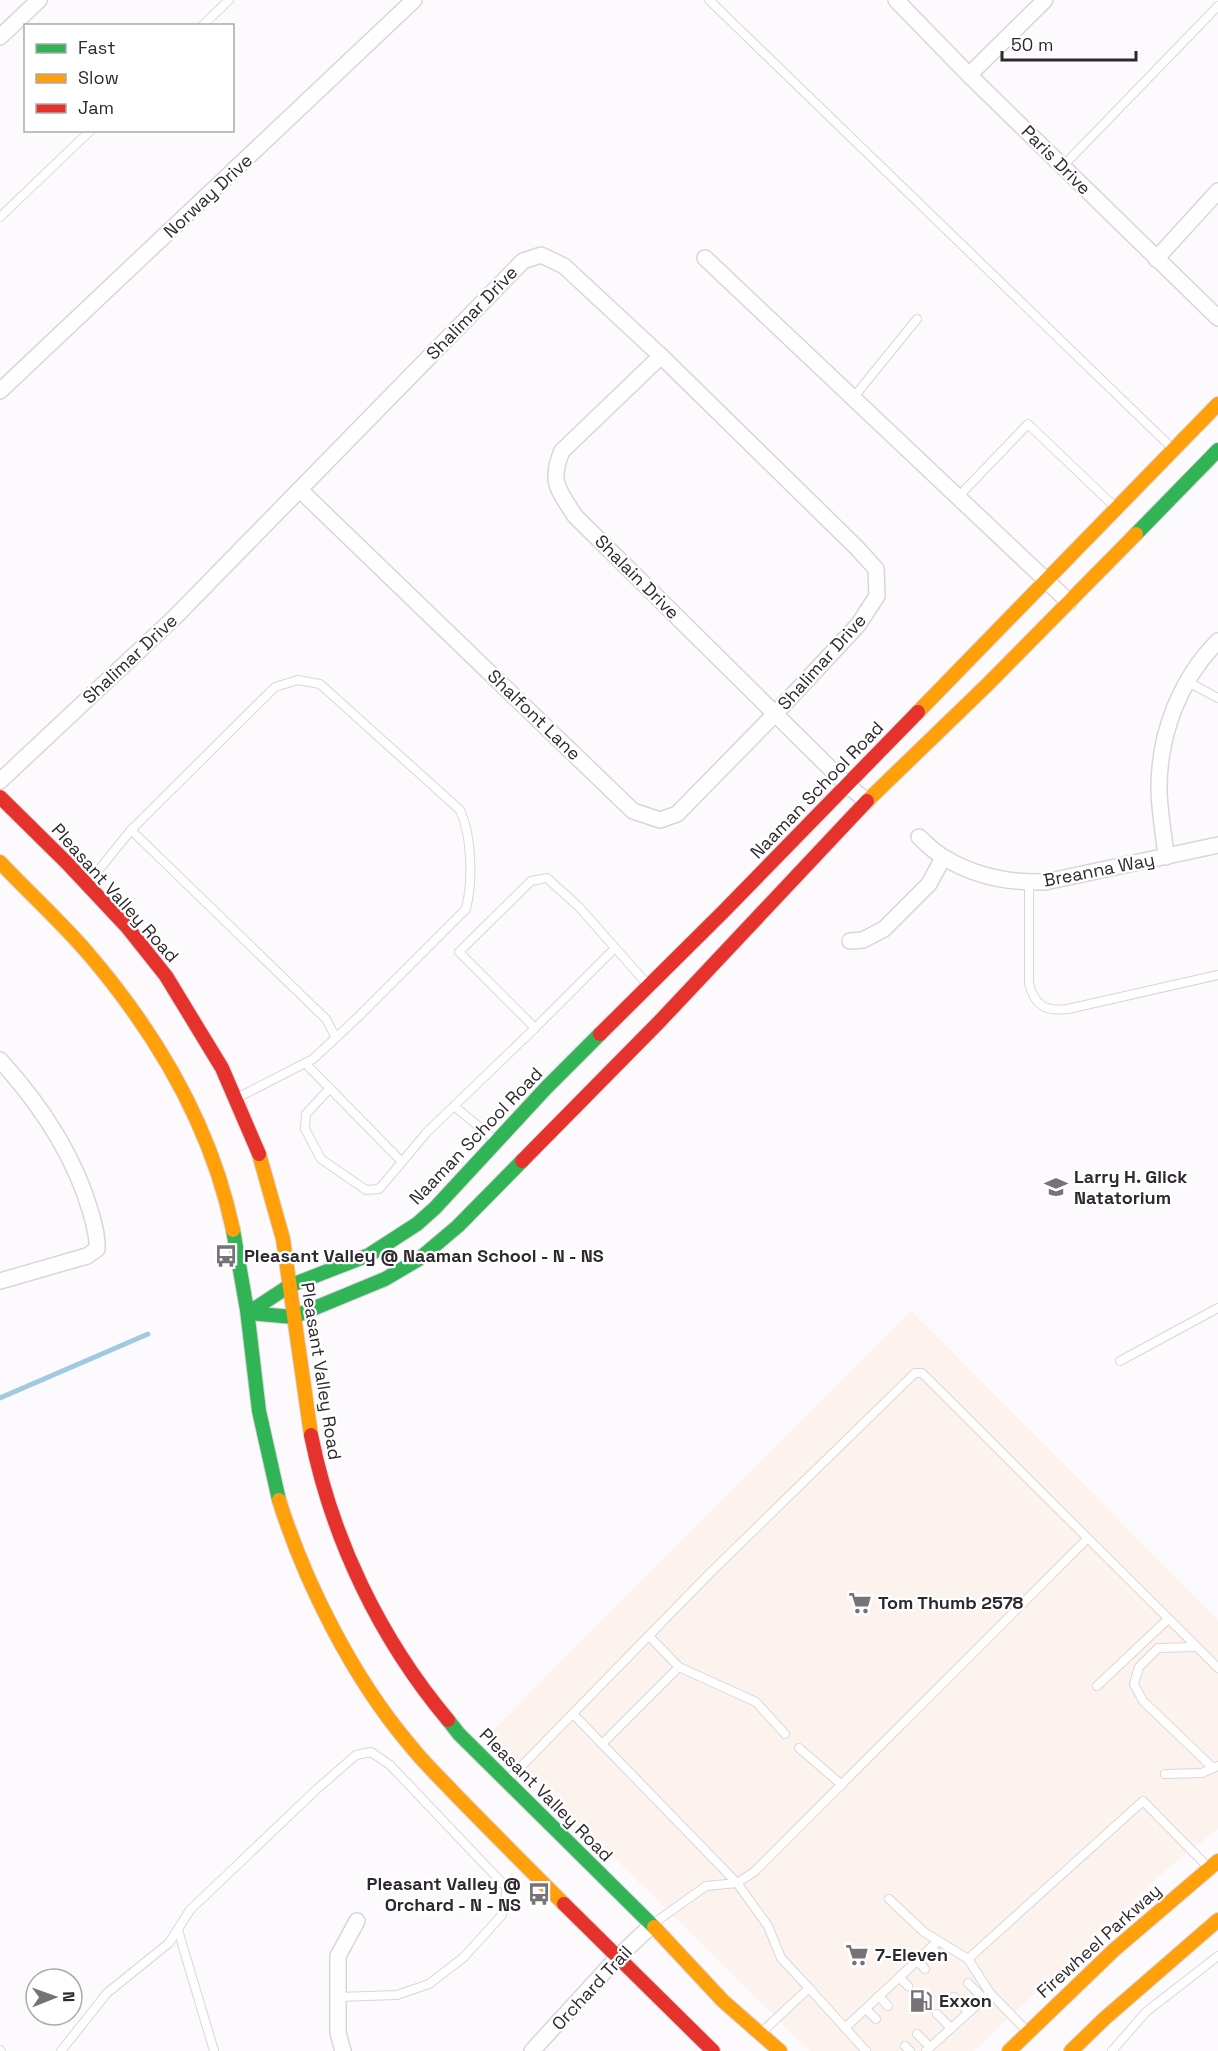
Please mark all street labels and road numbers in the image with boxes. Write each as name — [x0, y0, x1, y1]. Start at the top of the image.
street label: Paris Drive — [1017, 120, 1096, 199]
street label: Norway Drive — [158, 149, 257, 243]
street label: Shalimar Drive — [421, 261, 522, 364]
street label: Shalain Drive — [590, 529, 685, 624]
street label: Shalimar Drive — [77, 609, 182, 709]
street label: Shalimar Drive — [772, 609, 871, 715]
street label: Shalfont Lane — [483, 664, 586, 765]
street label: Naaman School Road — [745, 716, 888, 863]
street label: Pleasant Valley Road — [47, 818, 184, 967]
street label: Breanna Way — [1041, 847, 1157, 892]
street label: Naaman School Road — [404, 1062, 547, 1209]
street label: Pleasant Valley Road — [296, 1280, 347, 1461]
street label: Pleasant Valley Road — [475, 1723, 618, 1866]
street label: Firewheel Parkway — [1032, 1879, 1166, 2003]
street label: Orchard Trail — [546, 1940, 637, 2035]

